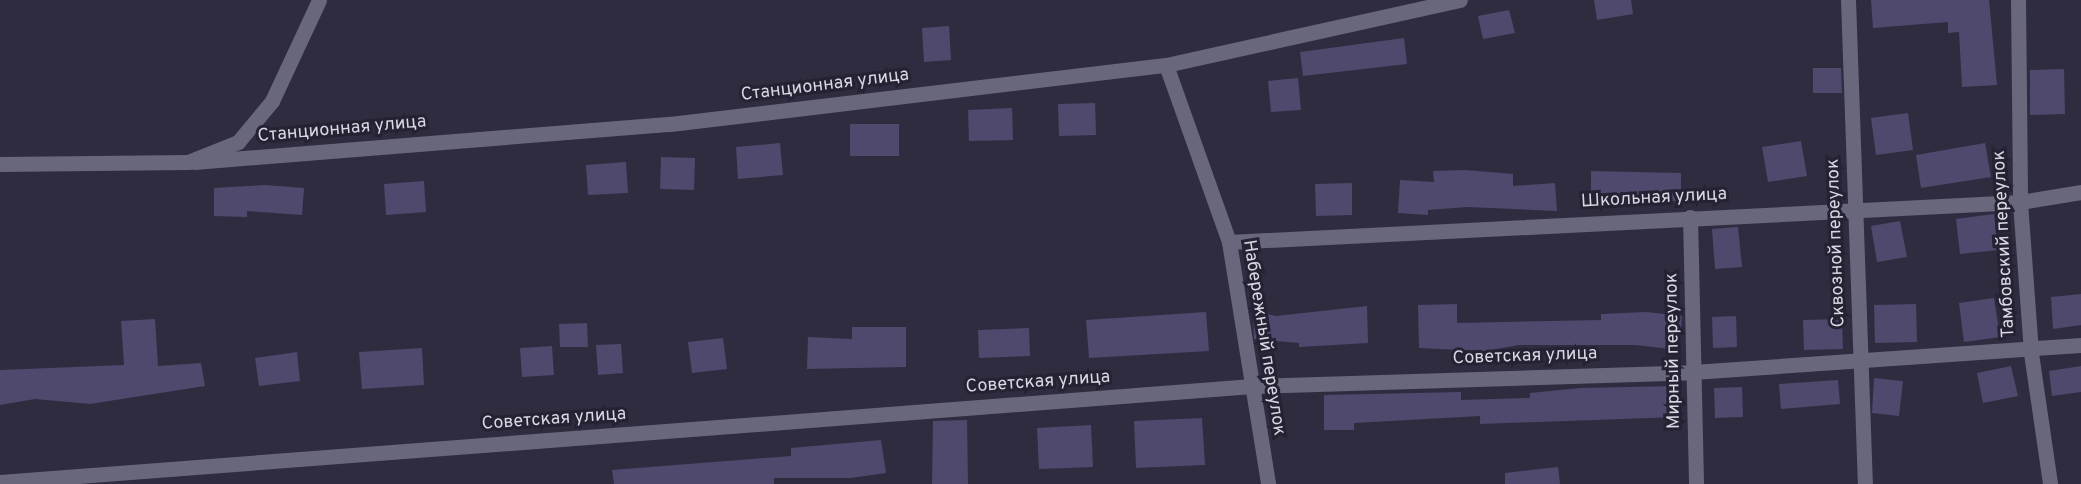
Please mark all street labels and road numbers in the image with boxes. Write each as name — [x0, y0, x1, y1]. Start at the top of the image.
street label: Станционная улица — [740, 65, 910, 107]
street label: Станционная улица — [257, 112, 427, 148]
street label: Тамбовский переулок — [1989, 150, 2021, 338]
street label: Сквозной переулок — [1823, 158, 1851, 328]
street label: Школьная улица — [1581, 184, 1727, 214]
street label: Набережный переулок — [1237, 239, 1289, 437]
street label: Мирный переулок — [1662, 273, 1686, 429]
street label: Советская улица — [1452, 344, 1598, 370]
street label: Советская улица — [965, 367, 1111, 399]
street label: Советская улица — [481, 404, 627, 436]

